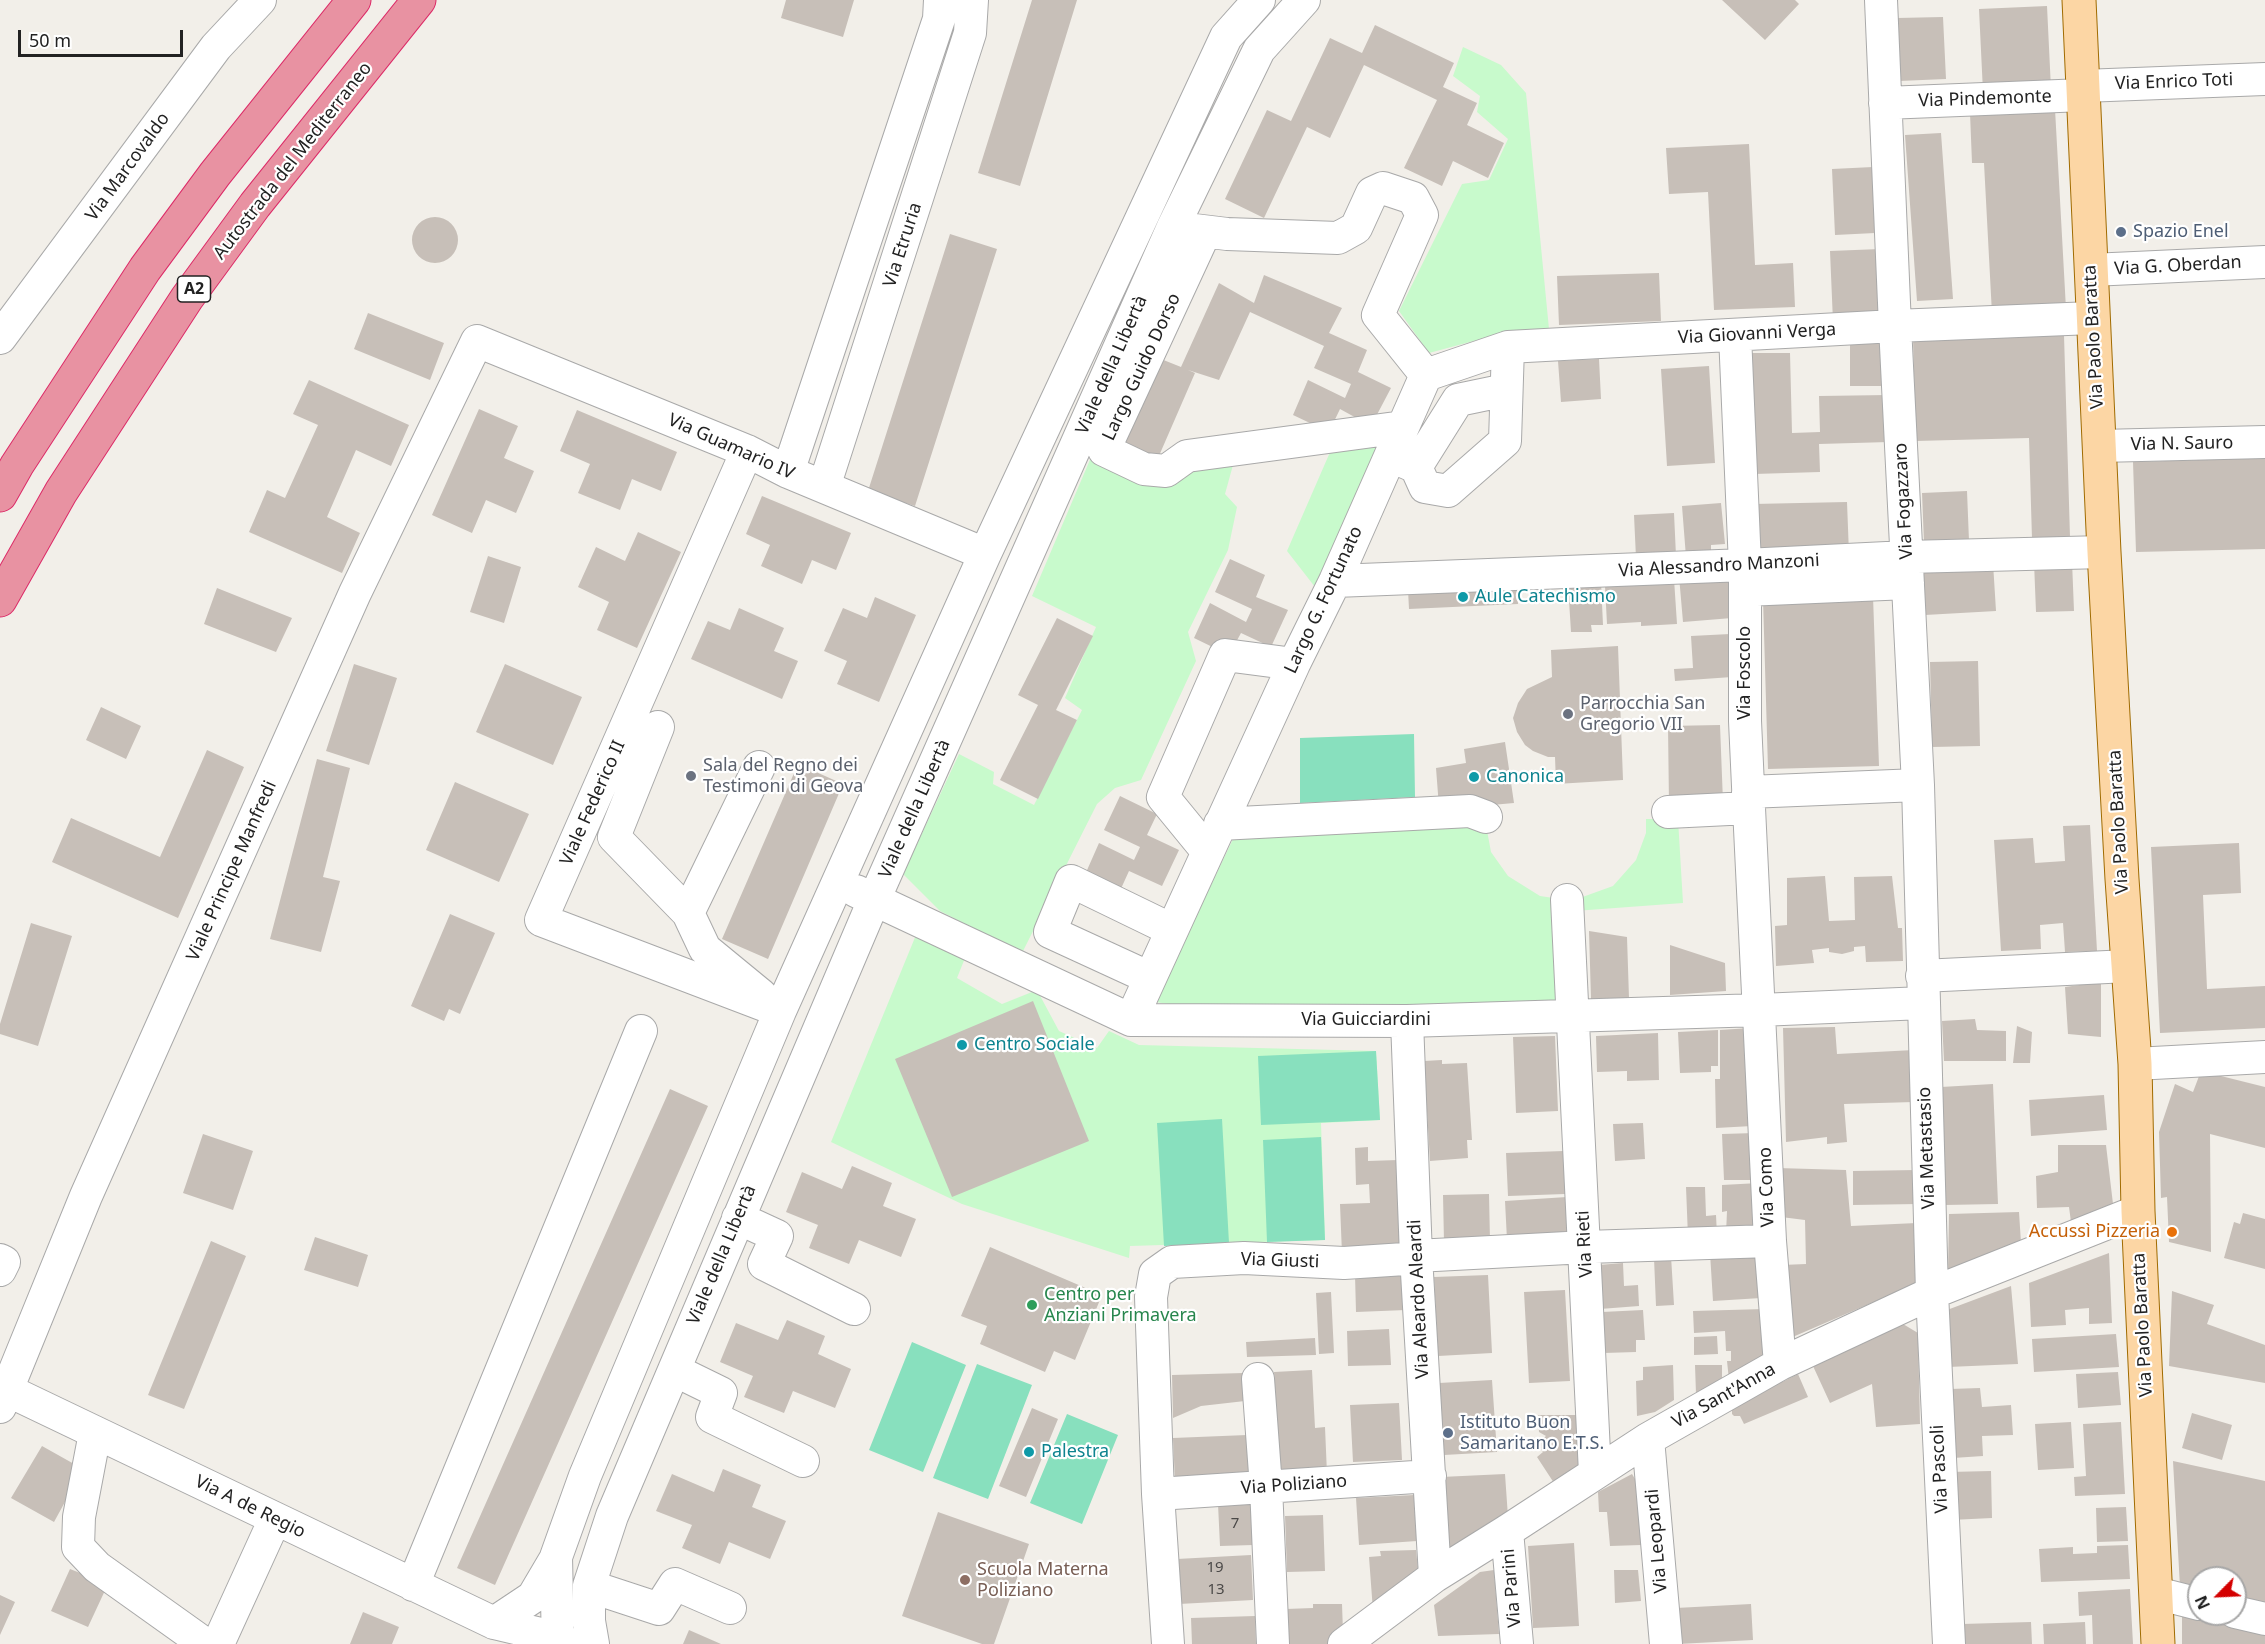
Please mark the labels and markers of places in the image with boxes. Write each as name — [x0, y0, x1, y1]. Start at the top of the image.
place label: Spazio Enel — [2133, 221, 2229, 243]
marker: Spazio Enel — [2114, 225, 2128, 239]
place label: Aule Catechismo — [1475, 586, 1616, 608]
marker: Aule Catechismo — [1456, 590, 1470, 604]
place label: Parrocchia San Gregorio VII — [1580, 693, 1705, 736]
marker: Parrocchia San Gregorio VII — [1561, 707, 1575, 721]
place label: Sala del Regno dei Testimoni di Geova — [703, 755, 863, 798]
place label: Canonica — [1486, 766, 1564, 788]
marker: Sala del Regno dei Testimoni di Geova — [684, 769, 698, 783]
marker: Canonica — [1467, 770, 1481, 784]
place label: Centro Sociale — [974, 1034, 1095, 1056]
marker: Centro Sociale — [955, 1038, 969, 1052]
place label: Accussì Pizzeria — [2029, 1221, 2160, 1243]
marker: Accussì Pizzeria — [2165, 1225, 2179, 1239]
place label: Centro per Anziani Primavera — [1044, 1284, 1197, 1326]
marker: Centro per Anziani Primavera — [1025, 1298, 1039, 1312]
place label: Istituto Buon Samaritano E.T.S. — [1460, 1412, 1604, 1454]
marker: Istituto Buon Samaritano E.T.S. — [1441, 1426, 1455, 1440]
place label: Palestra — [1041, 1441, 1109, 1463]
marker: Palestra — [1022, 1445, 1036, 1459]
place label: Scuola Materna Poliziano — [977, 1559, 1109, 1602]
marker: Scuola Materna Poliziano — [958, 1573, 972, 1587]

